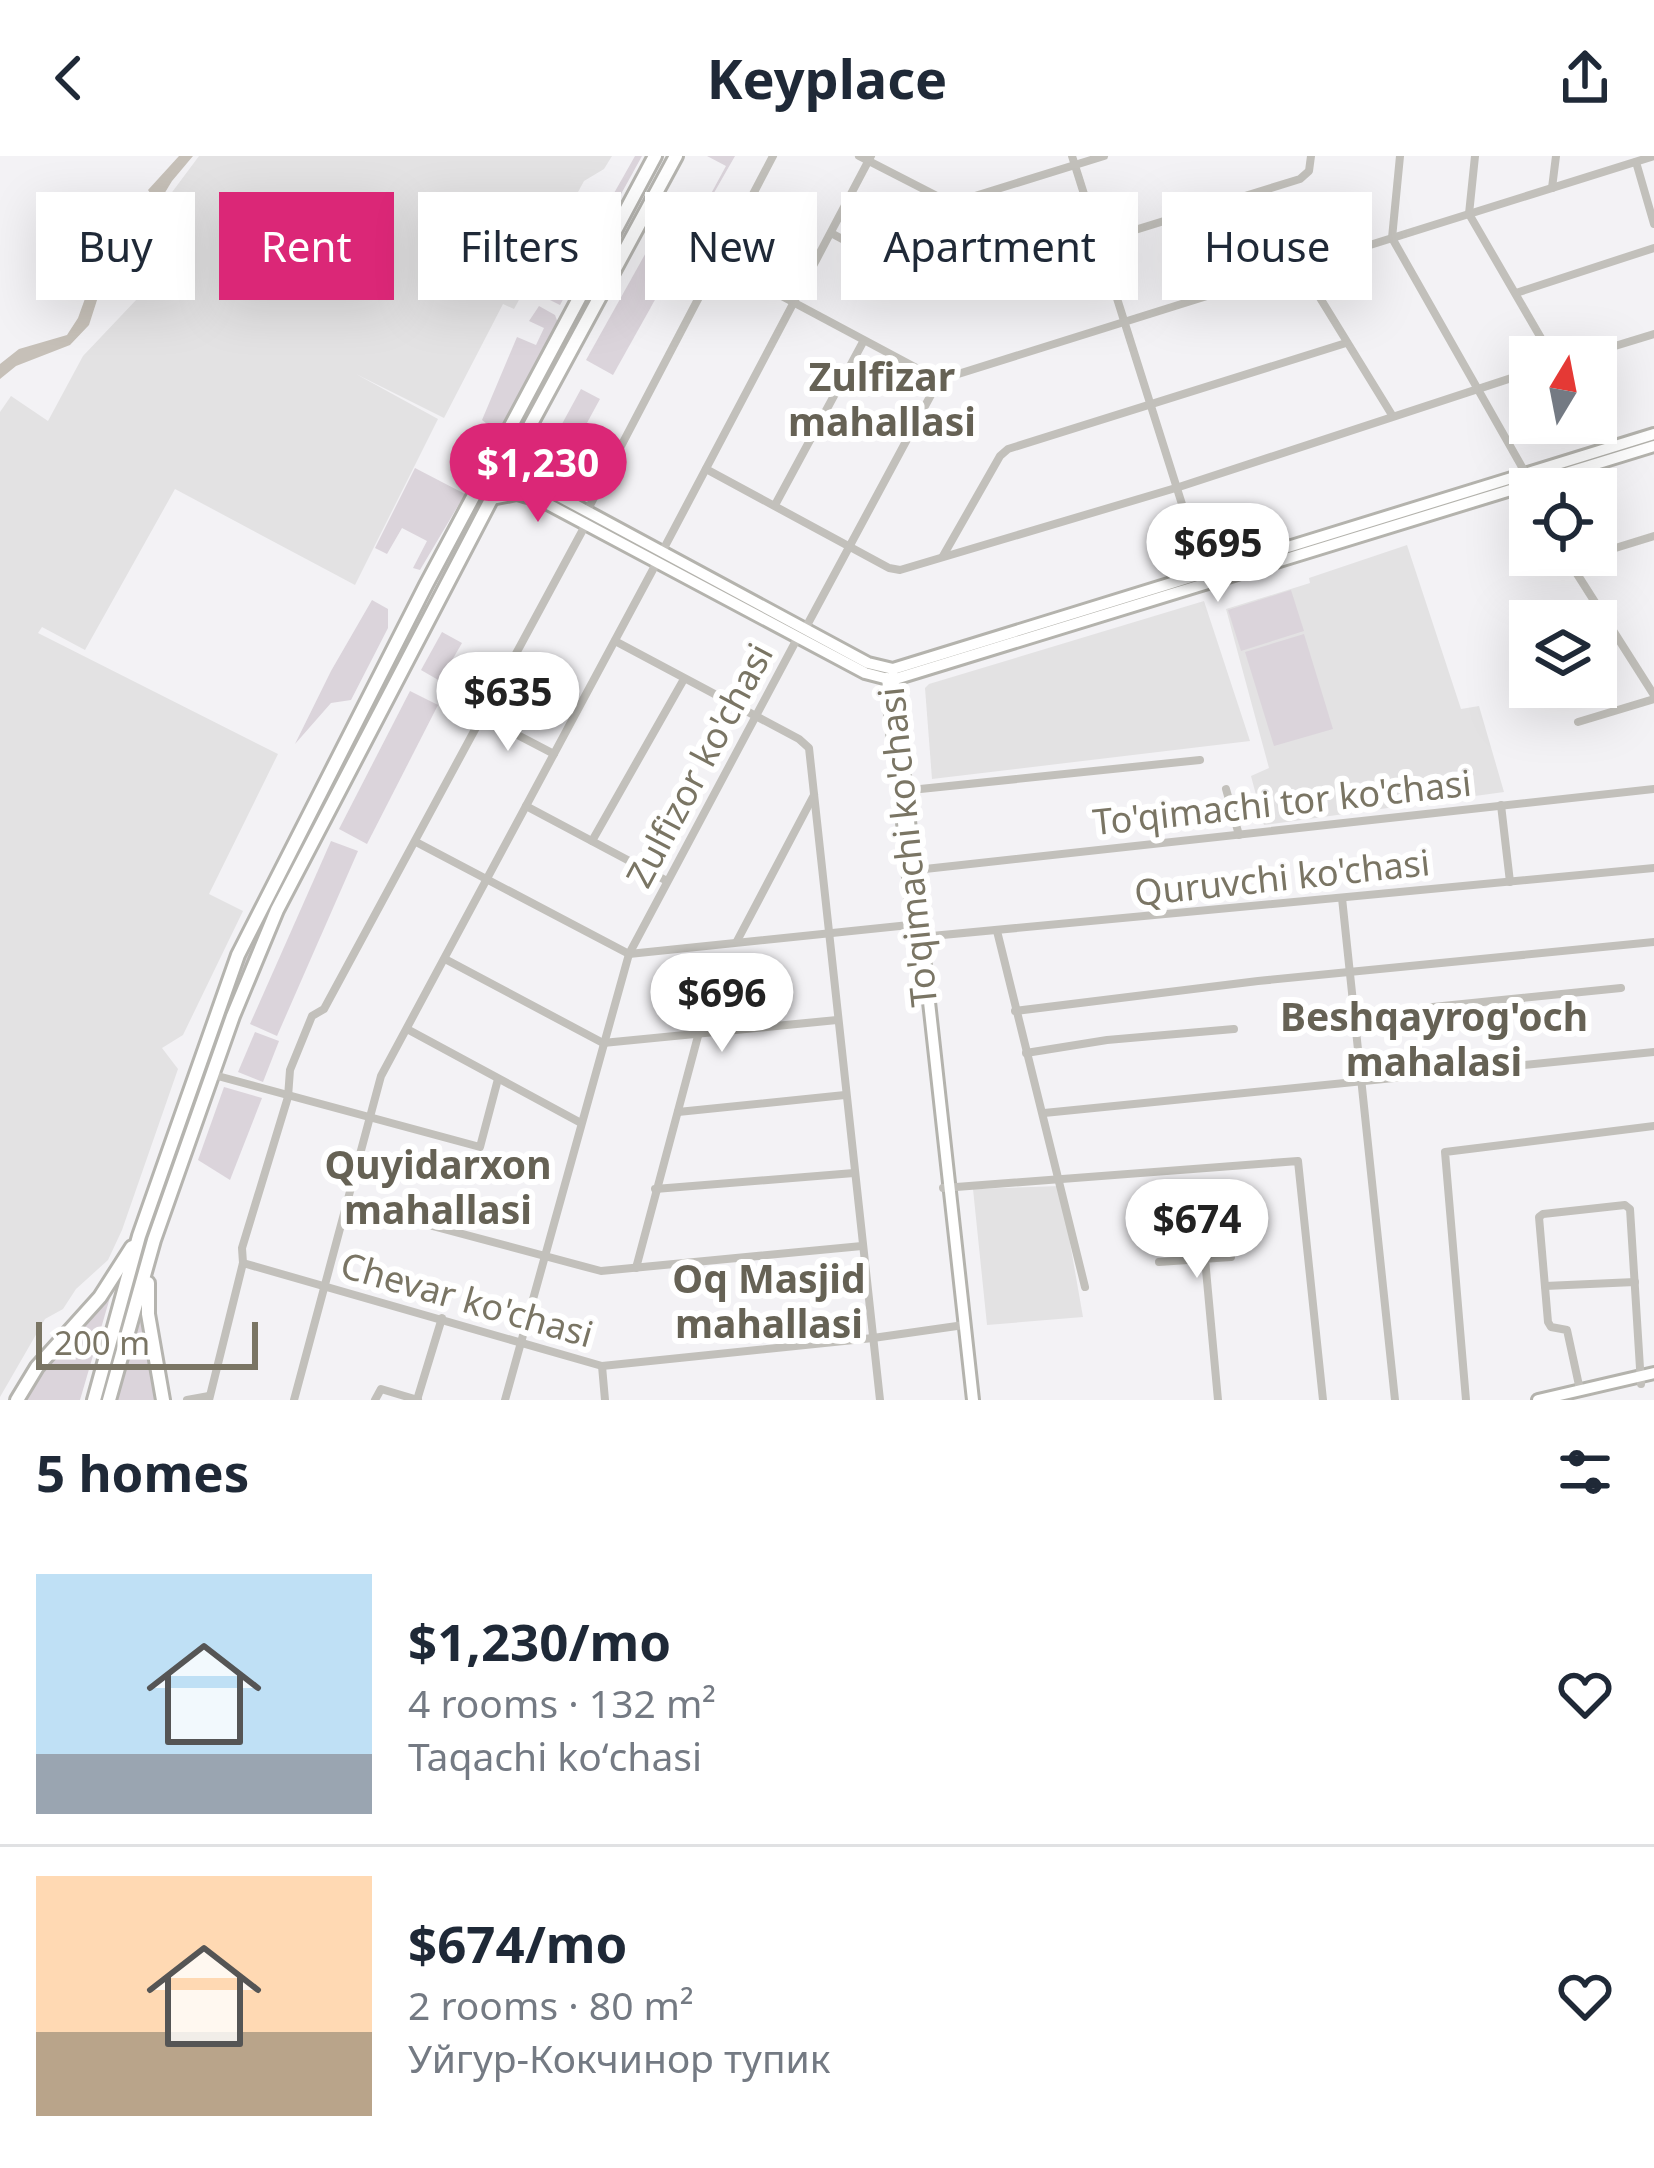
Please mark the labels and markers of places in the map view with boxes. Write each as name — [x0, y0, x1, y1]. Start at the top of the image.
pin: $1,230 — [440, 423, 636, 525]
pin: $695 — [1147, 503, 1289, 605]
pin: $635 — [437, 652, 579, 754]
pin: $696 — [651, 953, 793, 1055]
pin: $674 — [1126, 1179, 1268, 1281]

